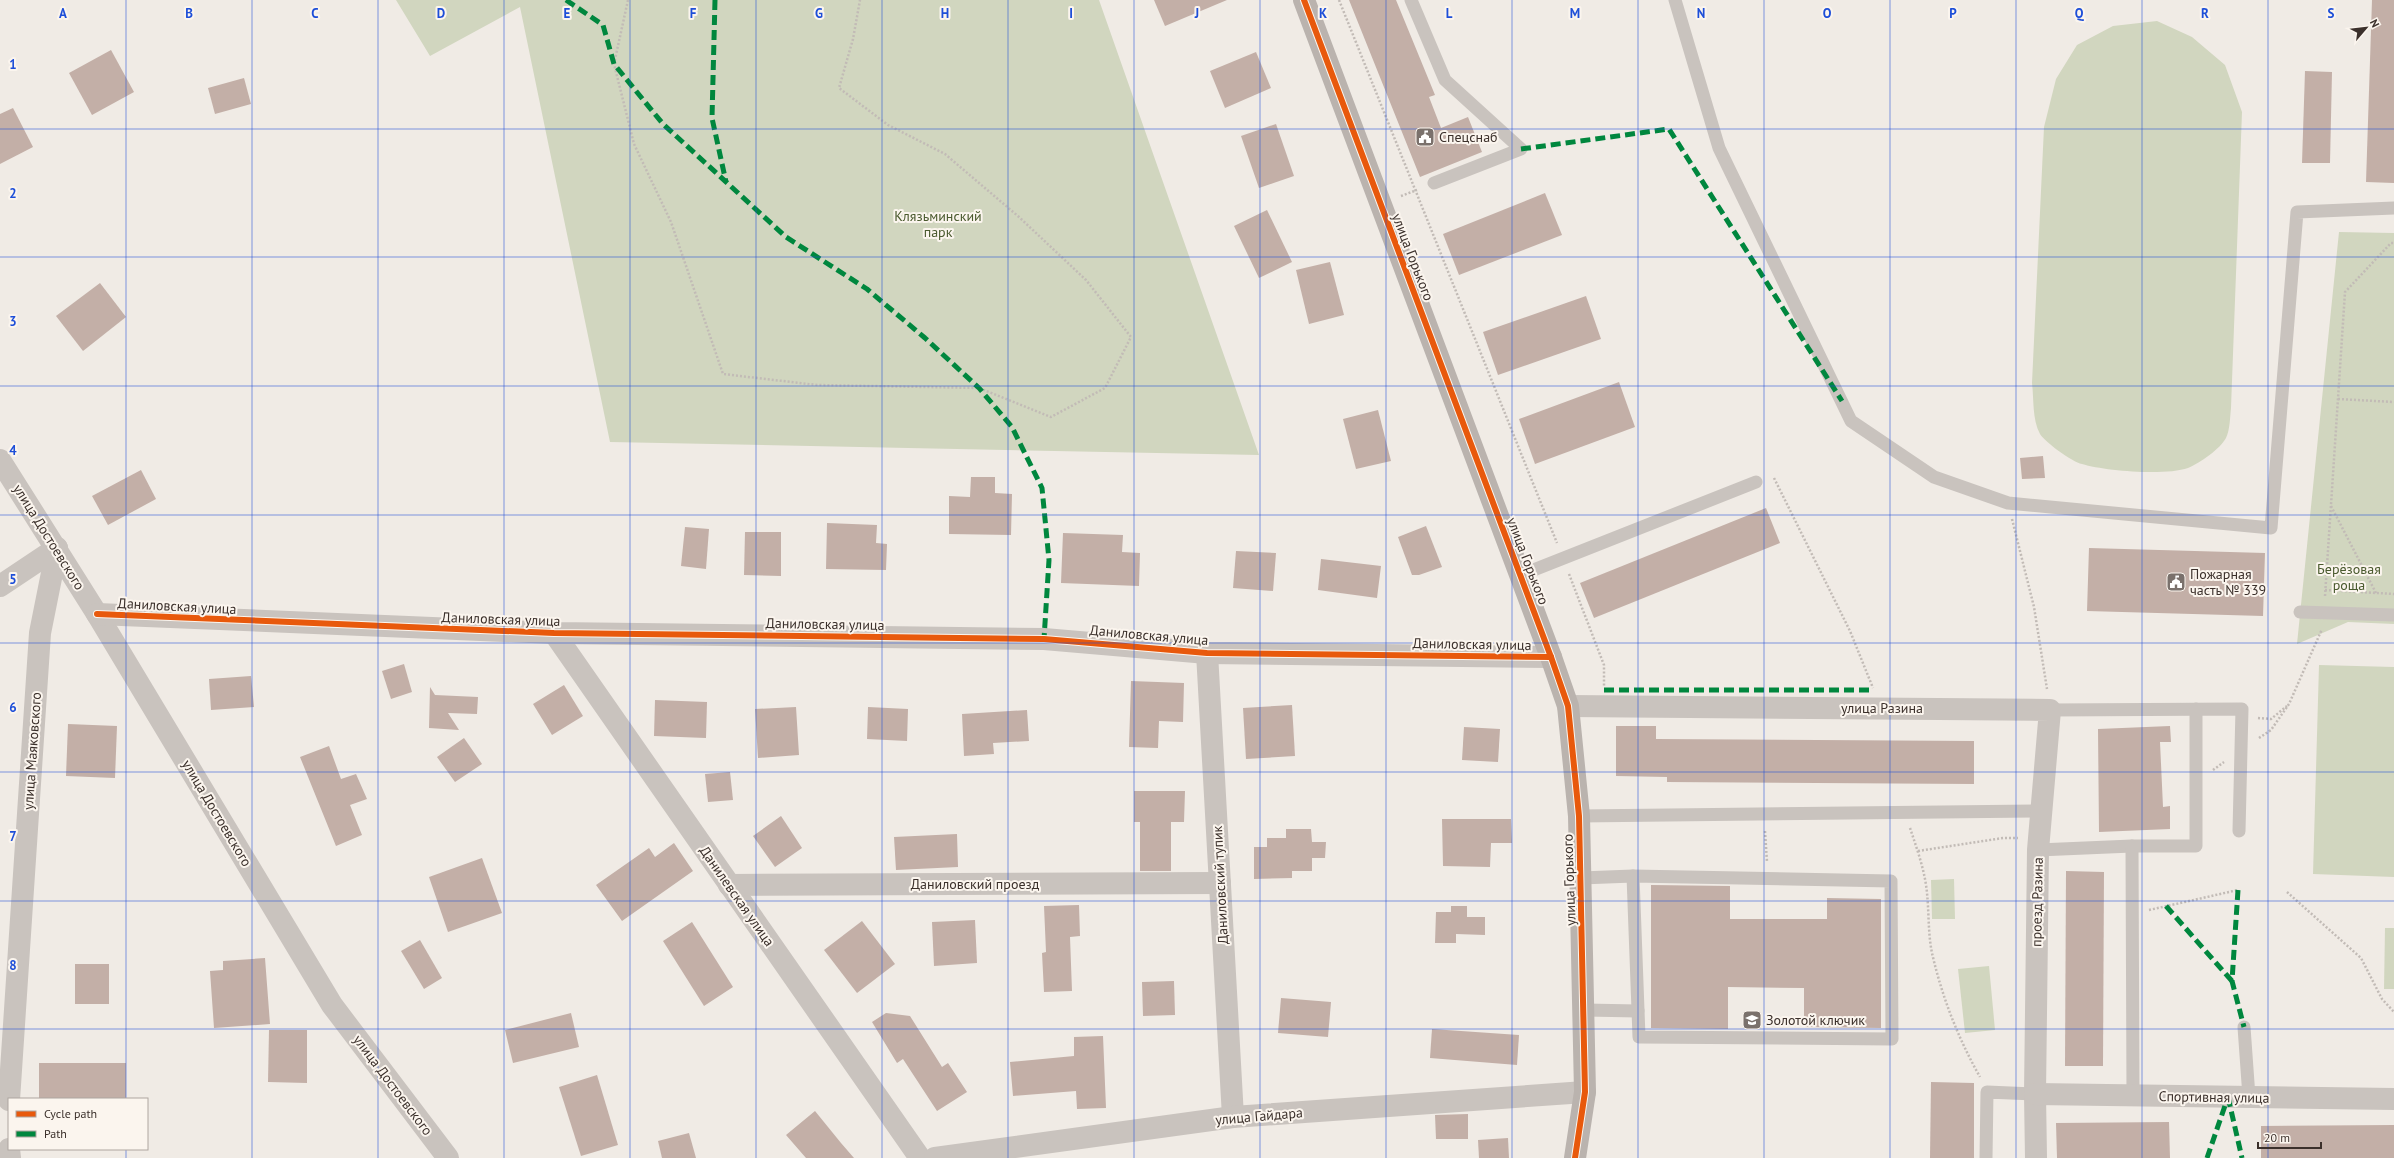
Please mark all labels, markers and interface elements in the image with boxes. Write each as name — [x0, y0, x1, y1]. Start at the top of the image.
text: A — [59, 5, 67, 22]
text: B — [185, 5, 193, 22]
text: C — [311, 5, 319, 22]
text: D — [437, 5, 445, 22]
text: E — [564, 5, 571, 22]
text: F — [690, 5, 697, 22]
text: G — [815, 5, 823, 22]
text: H — [941, 5, 949, 22]
text: I — [1069, 5, 1073, 22]
text: J — [1194, 5, 1199, 22]
text: K — [1319, 5, 1327, 22]
text: L — [1446, 5, 1453, 22]
text: M — [1570, 5, 1580, 22]
text: N — [1697, 5, 1705, 22]
text: O — [1823, 5, 1832, 22]
text: P — [1949, 5, 1957, 22]
text: Q — [2075, 5, 2085, 22]
text: R — [2201, 5, 2209, 22]
text: S — [2328, 5, 2335, 22]
north arrow — [2346, 8, 2386, 48]
text: N — [2367, 17, 2383, 30]
text: 1 — [9, 56, 17, 73]
public building icon: Спецснаб — [1414, 126, 1436, 148]
place label: Спецснаб — [1439, 128, 1498, 146]
text: 2 — [9, 185, 17, 202]
park label: Клязьминский парк — [894, 207, 982, 241]
street label: улица Горького — [1388, 211, 1438, 303]
text: 3 — [9, 313, 17, 330]
text: 4 — [9, 442, 17, 459]
street label: улица Достоевского — [9, 481, 89, 593]
street label: улица Горького — [1503, 515, 1553, 607]
park label: Берёзовая роща — [2317, 560, 2381, 594]
place label: Пожарная часть № 339 — [2190, 565, 2266, 599]
text: 5 — [9, 571, 17, 588]
public building icon: Пожарная часть № 339 — [2165, 571, 2187, 593]
street label: Даниловская улица — [117, 594, 237, 618]
street label: Даниловская улица — [441, 608, 561, 630]
street label: Даниловская улица — [765, 614, 885, 634]
street label: Даниловская улица — [1089, 621, 1209, 649]
street label: Даниловская улица — [1412, 634, 1532, 654]
street label: улица Маяковского — [19, 692, 45, 810]
text: 6 — [9, 699, 17, 716]
street label: улица Разина — [1841, 699, 1923, 717]
street label: улица Достоевского — [178, 756, 256, 870]
street label: Даниловский тупик — [1208, 825, 1232, 945]
text: 7 — [9, 828, 17, 845]
street label: улица Горького — [1558, 834, 1580, 926]
street label: Данилевская улица — [696, 842, 778, 950]
street label: проезд Разина — [2027, 857, 2047, 947]
street label: Даниловский проезд — [911, 875, 1040, 893]
text: 8 — [9, 957, 17, 974]
school or university icon: Золотой ключик — [1741, 1009, 1763, 1031]
place label: Золотой ключик — [1766, 1011, 1865, 1029]
street label: улица Достоевского — [349, 1031, 437, 1139]
street label: Спортивная улица — [2158, 1087, 2270, 1107]
legend — [8, 1098, 148, 1150]
street label: улица Гайдара — [1215, 1103, 1303, 1129]
text: Cycle path — [44, 1106, 97, 1121]
scale bar — [2258, 1124, 2321, 1150]
text: Path — [44, 1126, 67, 1141]
text: 20 m — [2264, 1130, 2290, 1145]

